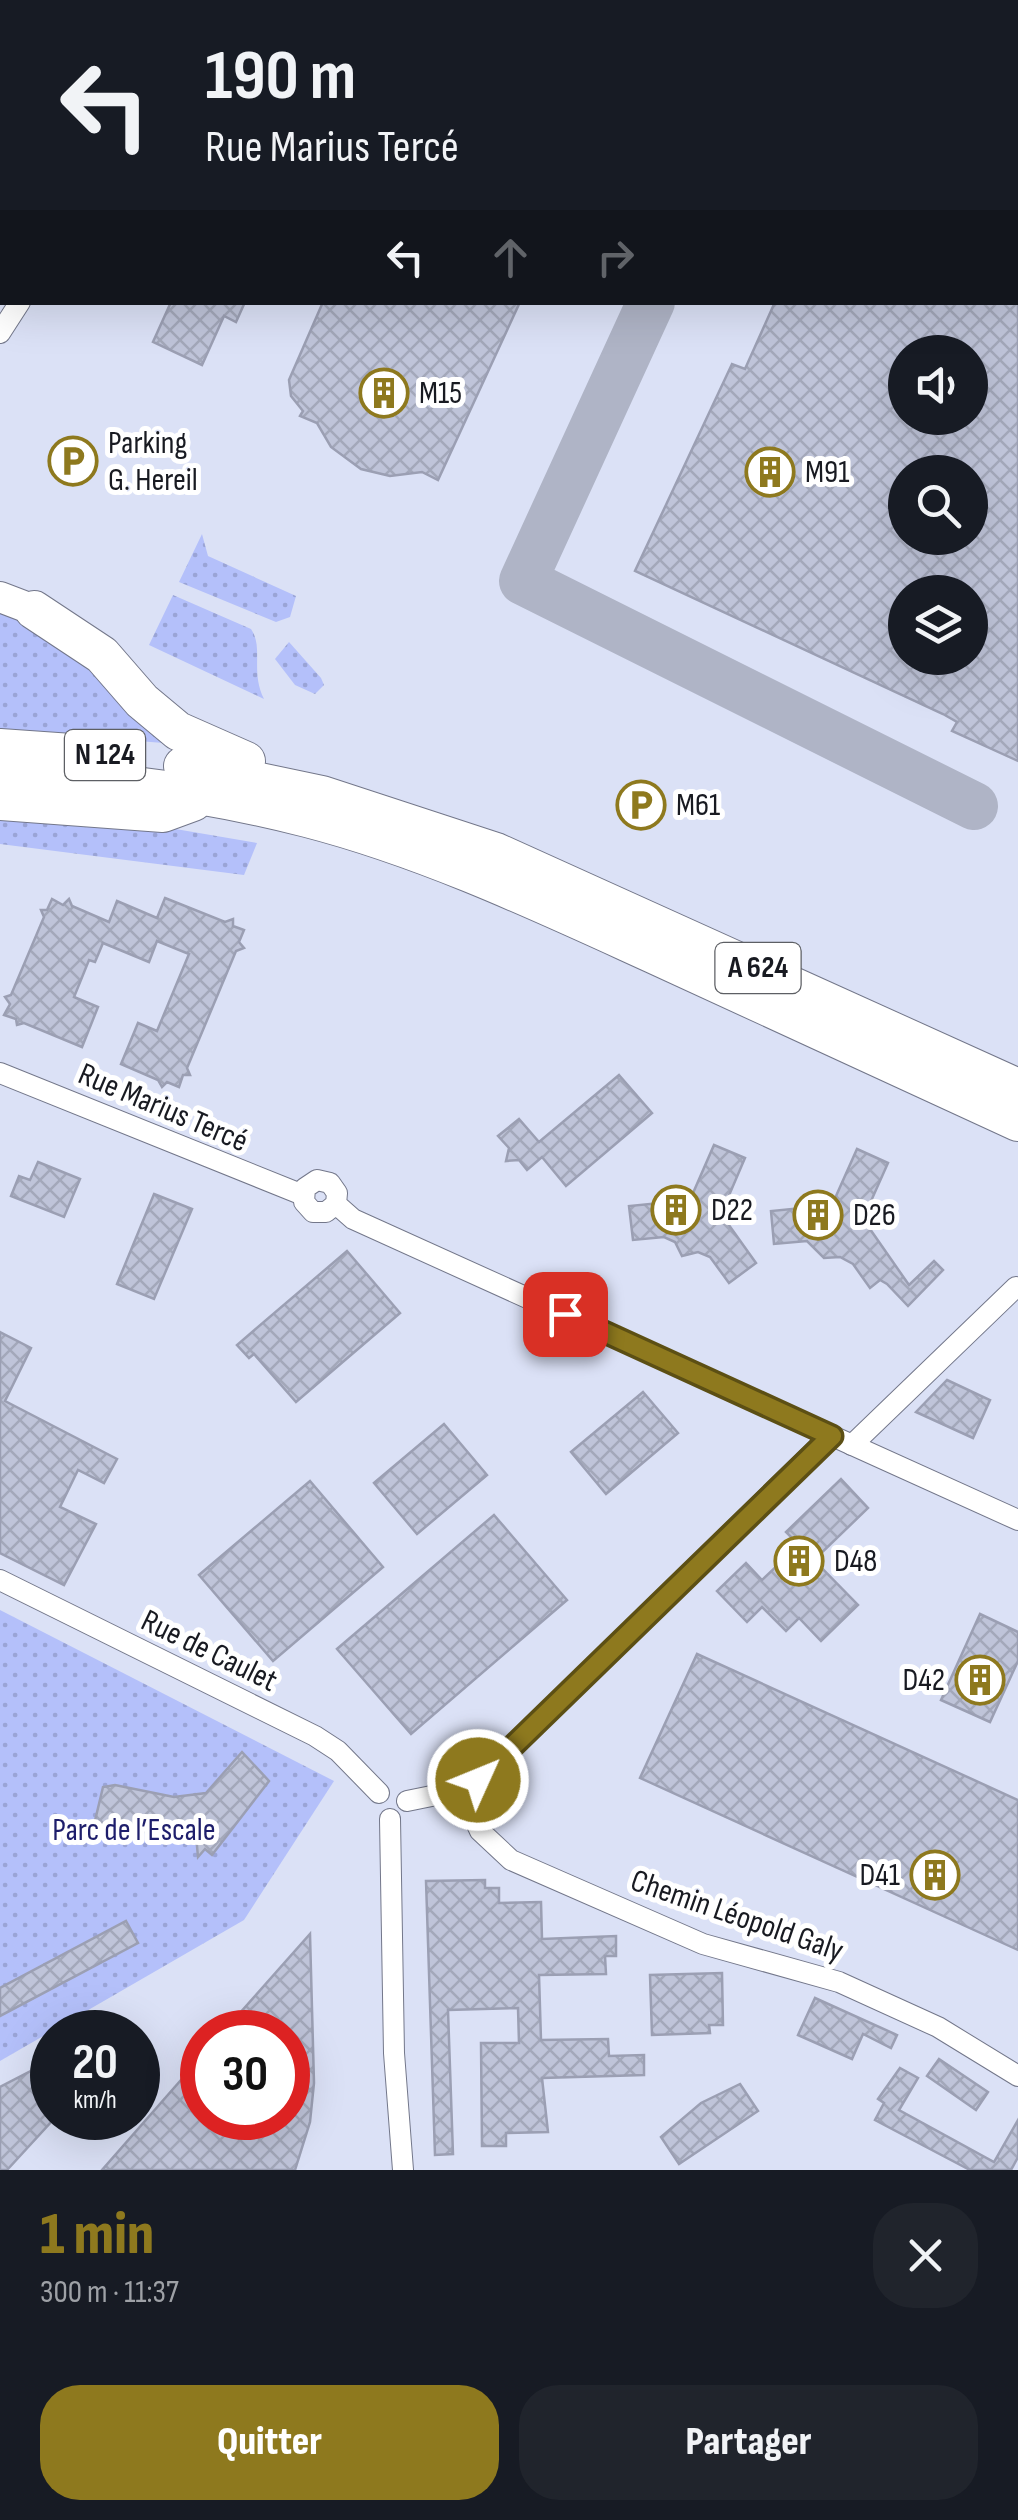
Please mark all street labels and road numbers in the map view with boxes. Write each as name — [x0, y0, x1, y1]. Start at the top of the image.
road number: N 124 — [65, 730, 145, 780]
road number: A 624 — [716, 943, 800, 993]
street label: Rue Marius Tercé — [72, 1055, 254, 1161]
street label: Rue de Caulet — [135, 1601, 283, 1701]
street label: Chemin Léopold Galy — [626, 1861, 848, 1971]

